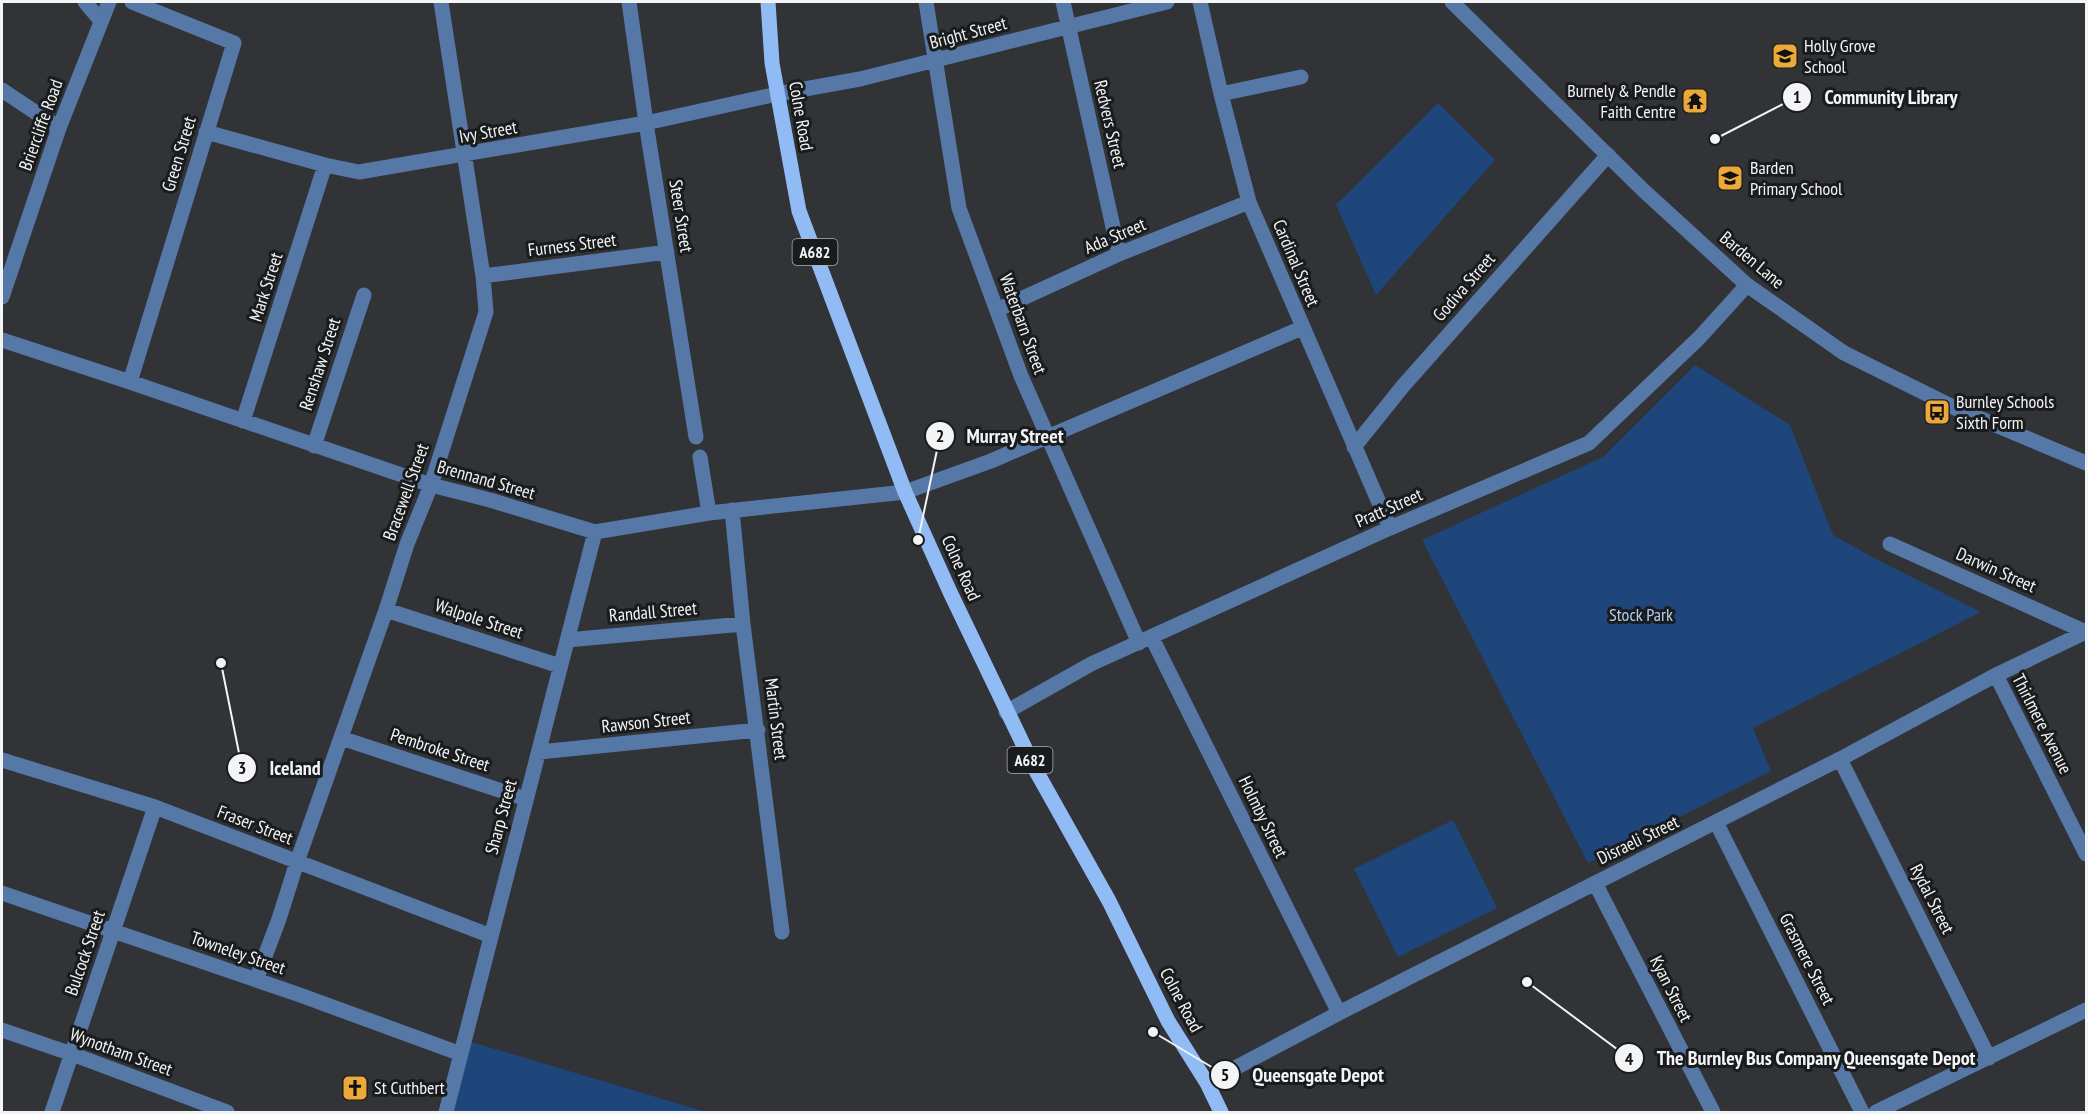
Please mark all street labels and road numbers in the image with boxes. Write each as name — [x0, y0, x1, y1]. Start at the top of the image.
street label: Bright Street — [927, 11, 1009, 54]
street label: Briercliffe Road — [13, 76, 68, 174]
street label: Redvers Street — [1089, 78, 1132, 170]
street label: Colne Road — [784, 80, 819, 152]
street label: Green Street — [156, 113, 201, 194]
street label: Ivy Street — [457, 115, 519, 148]
street label: Steer Street — [664, 178, 699, 254]
street label: Ada Street — [1081, 212, 1149, 259]
street label: Cardinal Street — [1268, 216, 1325, 310]
street label: Barden Lane — [1715, 226, 1789, 293]
street label: Furness Street — [526, 228, 617, 261]
road number: A682 — [792, 239, 838, 265]
street label: Godiva Street — [1428, 248, 1500, 326]
street label: Mark Street — [244, 249, 287, 324]
street label: Waterbarn Street — [995, 271, 1052, 377]
street label: Renshaw Street — [294, 315, 345, 413]
street label: Bracewell Street — [377, 440, 434, 543]
street label: Brennand Street — [435, 455, 538, 504]
street label: Pratt Street — [1352, 483, 1426, 532]
street label: Colne Road — [937, 531, 986, 604]
street label: Darwin Street — [1953, 542, 2040, 597]
street label: Walpole Street — [432, 593, 526, 644]
street label: Randall Street — [608, 596, 698, 627]
street label: Thirlmere Avenue — [2007, 670, 2078, 778]
street label: Martin Street — [760, 677, 793, 761]
street label: Rawson Street — [600, 705, 692, 738]
street label: Pembroke Street — [388, 723, 493, 776]
road number: A682 — [1008, 747, 1052, 773]
street label: Holmby Street — [1234, 772, 1293, 862]
street label: Sharp Street — [479, 777, 522, 857]
street label: Fraser Street — [214, 800, 296, 849]
street label: Disraeli Street — [1593, 810, 1682, 869]
street label: Rydal Street — [1905, 860, 1960, 938]
street label: Bulcock Street — [59, 907, 110, 998]
street label: Grasmere Street — [1775, 909, 1840, 1008]
street label: Towneley Street — [188, 926, 288, 979]
street label: Kyan Street — [1645, 952, 1698, 1026]
street label: Colne Road — [1155, 964, 1208, 1036]
street label: Wynotham Street — [67, 1022, 176, 1081]

